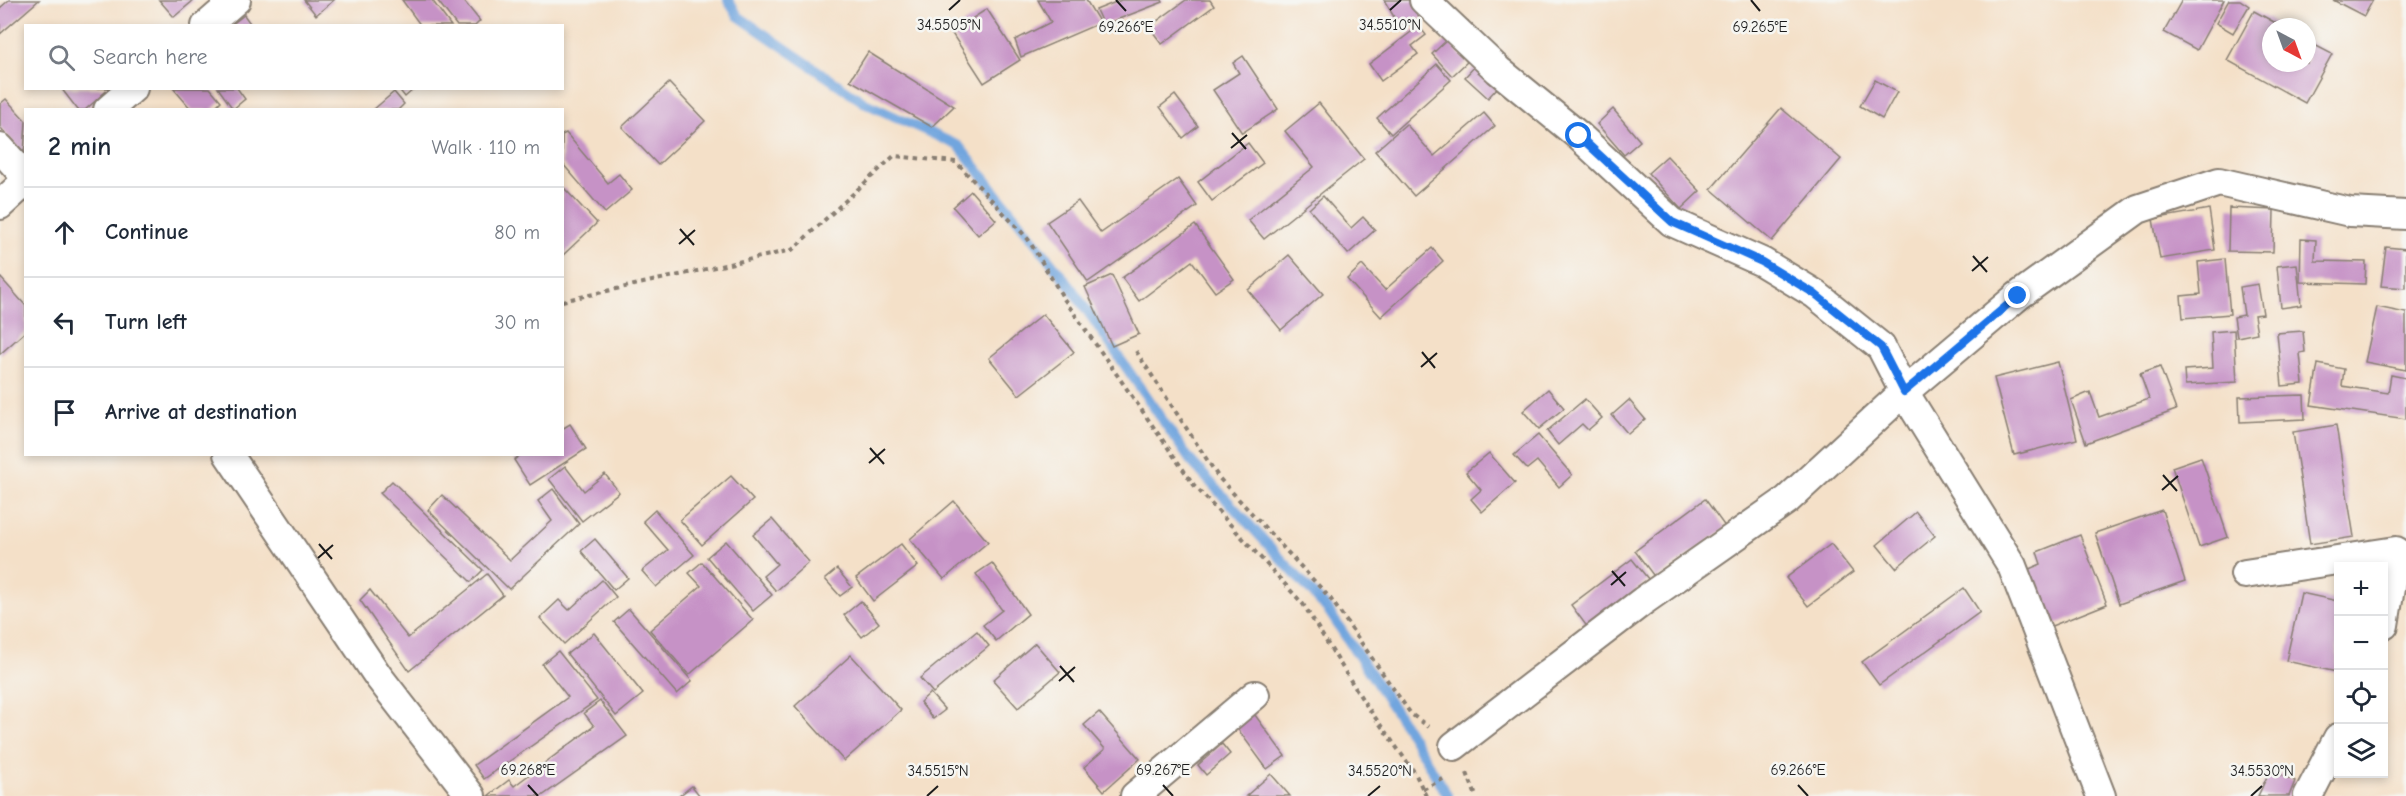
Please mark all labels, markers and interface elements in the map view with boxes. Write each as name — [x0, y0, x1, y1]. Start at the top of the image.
text: 34.5505°N — [917, 16, 981, 34]
text: 34.5510°N — [1359, 16, 1421, 34]
text: 69.266°E — [1098, 18, 1154, 36]
text: 69.265°E — [1732, 18, 1788, 36]
north arrow — [2262, 18, 2316, 72]
search box — [24, 24, 564, 90]
icon: search — [45, 41, 78, 74]
text: Search here — [93, 44, 208, 70]
route start — [1565, 122, 1591, 148]
text: 2 min — [48, 132, 111, 162]
text: Walk · 110 m — [432, 136, 540, 159]
icon: ahead — [48, 216, 81, 249]
text: Continue — [105, 219, 188, 245]
text: 80 m — [494, 221, 540, 244]
route end — [2004, 282, 2030, 308]
icon: left — [48, 306, 81, 339]
text: Turn left — [105, 309, 187, 335]
text: 30 m — [494, 311, 540, 334]
icon: arrive — [48, 396, 81, 429]
text: Arrive at destination — [105, 399, 297, 425]
map controls — [2334, 562, 2388, 778]
button: + — [2334, 562, 2388, 616]
button: − — [2334, 616, 2388, 670]
button: locate — [2334, 670, 2388, 724]
button: layers — [2334, 724, 2388, 778]
text: 69.268°E — [501, 761, 555, 779]
text: 69.267°E — [1136, 761, 1190, 779]
text: 69.266°E — [1770, 761, 1826, 779]
text: 34.5515°N — [907, 762, 969, 780]
text: 34.5520°N — [1348, 762, 1412, 780]
text: 34.5530°N — [2230, 762, 2294, 780]

